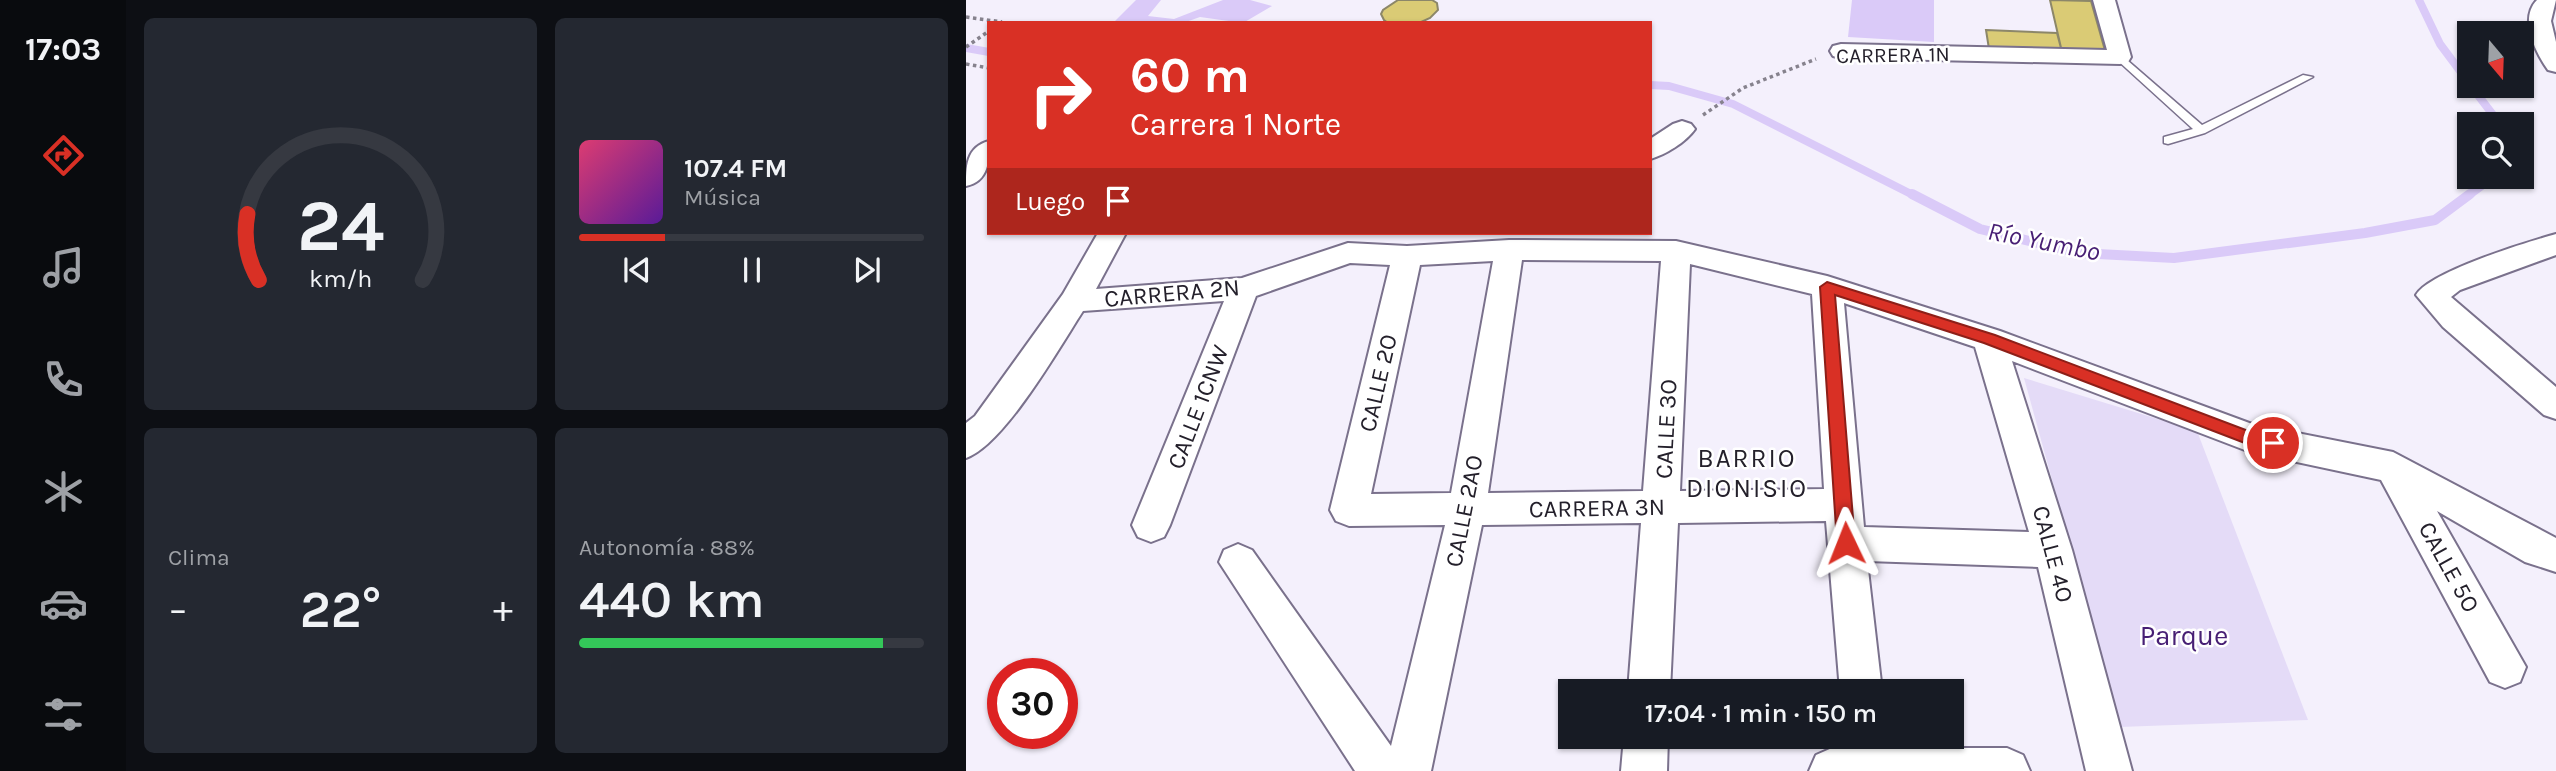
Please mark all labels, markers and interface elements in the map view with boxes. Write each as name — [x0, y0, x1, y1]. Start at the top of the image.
north arrow — [2457, 21, 2534, 98]
map controls — [2457, 21, 2534, 189]
text: 17:03 — [25, 31, 101, 68]
street label: CARRERA 1N — [1836, 42, 1950, 68]
text: 60 m — [1130, 47, 1250, 104]
icon: right — [1015, 49, 1106, 140]
text: Carrera 1 Norte — [1130, 106, 1341, 143]
button: search — [2457, 112, 2534, 189]
icon: directions — [39, 131, 88, 180]
text: 107.4 FM — [684, 153, 787, 184]
icon: arrive — [1099, 182, 1137, 220]
text: 24 — [297, 184, 384, 269]
text: Música — [684, 184, 761, 211]
text: Luego — [1015, 186, 1085, 217]
water label: Río Yumbo — [1985, 215, 2103, 268]
icon: music — [39, 243, 88, 292]
icon: previous — [618, 251, 656, 289]
icon: pause — [733, 251, 771, 289]
icon: next — [848, 251, 886, 289]
text: km/h — [309, 264, 372, 293]
street label: CARRERA 2N — [1103, 273, 1241, 313]
street label: CALLE 2O — [1353, 331, 1403, 435]
street label: CALLE 1CNW — [1162, 340, 1235, 473]
icon: phone — [39, 355, 88, 404]
street label: CALLE 3O — [1649, 378, 1683, 480]
pin — [2243, 413, 2303, 473]
icon: arrive — [2254, 424, 2292, 462]
district label: BARRIO DIONISIO — [1686, 443, 1808, 504]
street label: CALLE 2AO — [1439, 453, 1489, 569]
icon: climate — [39, 467, 88, 516]
street label: CARRERA 3N — [1529, 493, 1665, 523]
street label: CALLE 4O — [2027, 503, 2079, 605]
position arrow — [1809, 506, 1883, 580]
street label: CALLE 5O — [2413, 517, 2485, 617]
text: Autonomía · 88% — [579, 534, 755, 561]
text: Clima — [168, 544, 230, 571]
text: 440 km — [579, 569, 765, 630]
icon: car — [39, 579, 88, 628]
text: 22° — [300, 579, 381, 640]
text: − — [168, 587, 188, 632]
text: + — [493, 587, 513, 632]
park label: Parque — [2140, 619, 2228, 652]
speed limit sign: 30 — [987, 658, 1078, 749]
icon: filters — [39, 690, 88, 739]
text: 17:04 · 1 min · 150 m — [1645, 698, 1877, 729]

